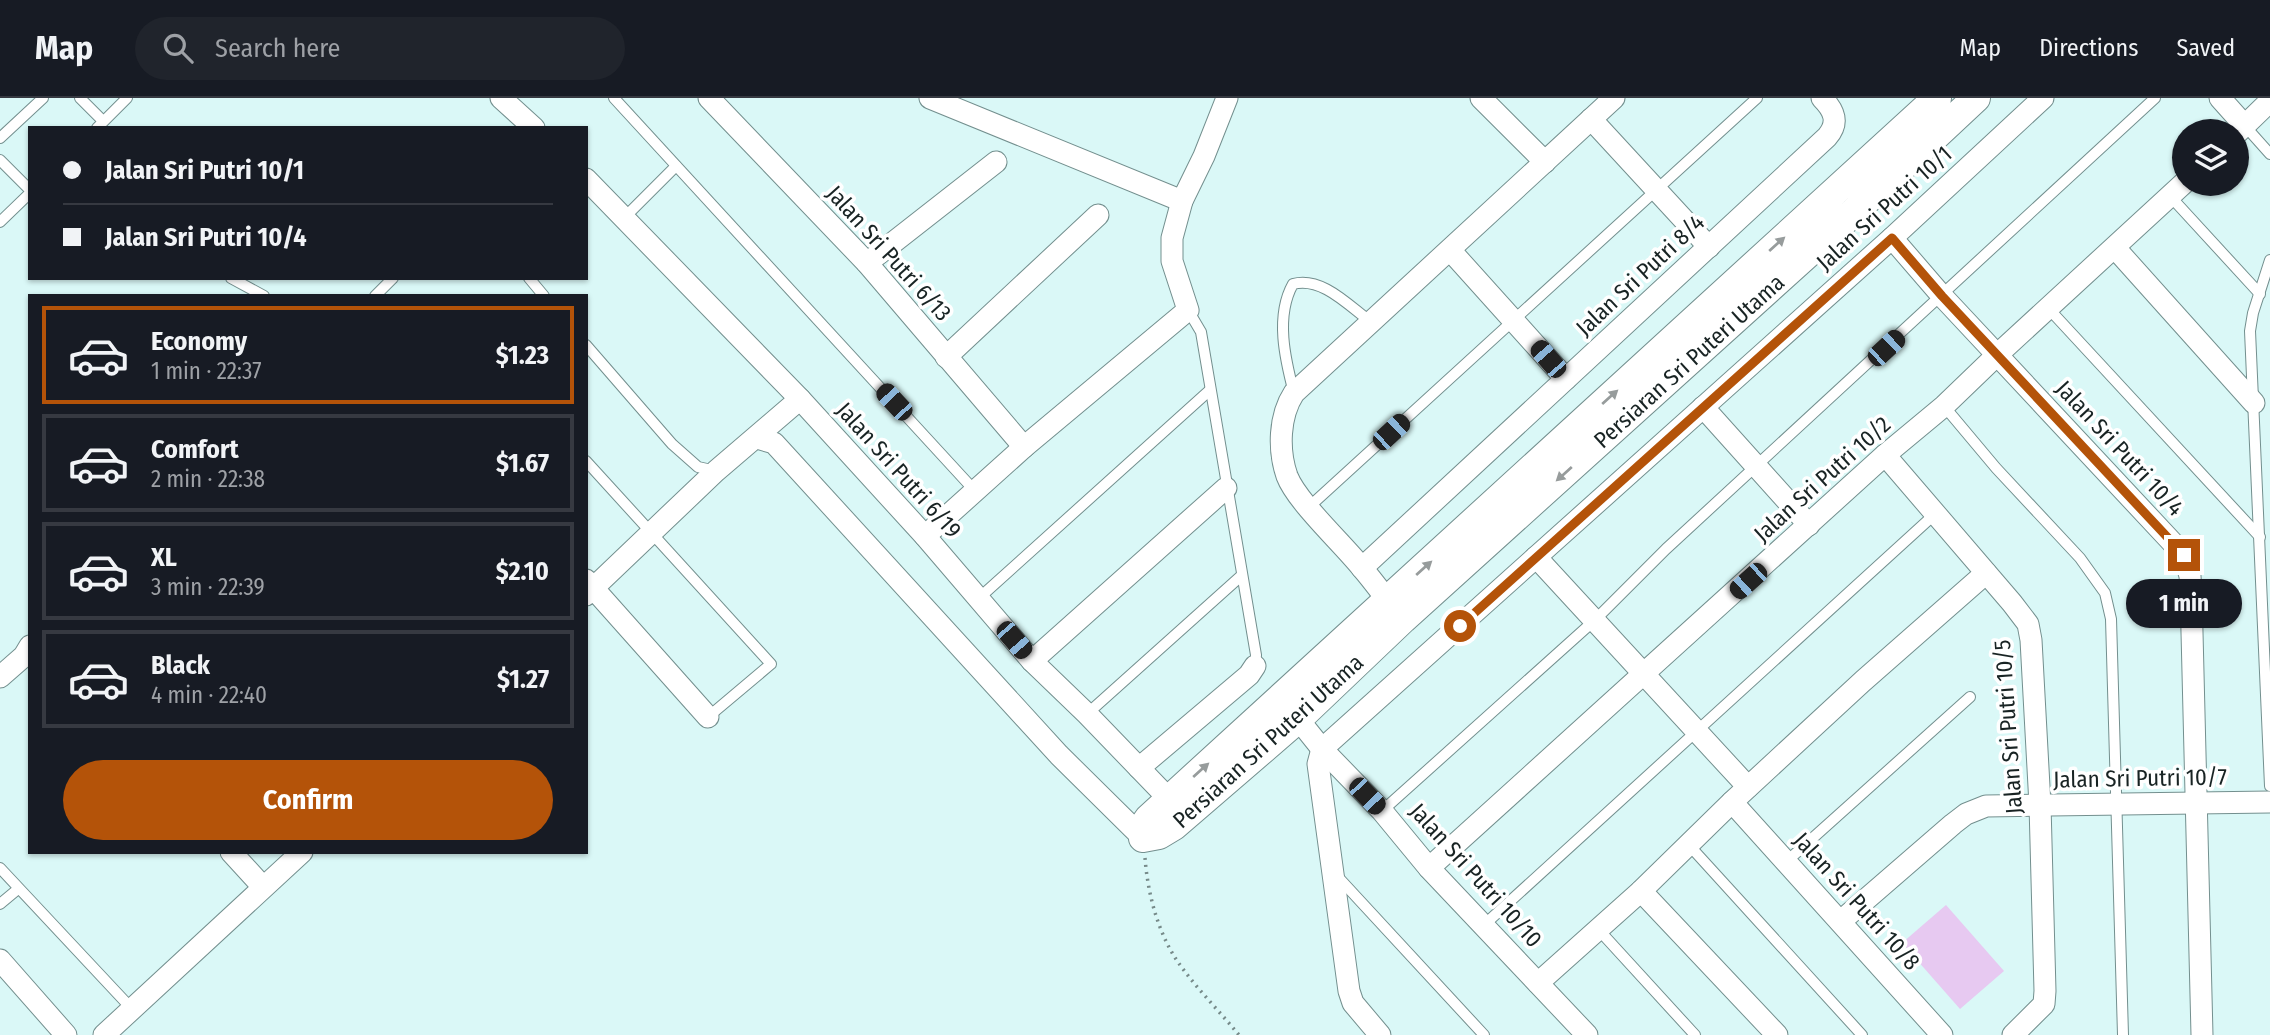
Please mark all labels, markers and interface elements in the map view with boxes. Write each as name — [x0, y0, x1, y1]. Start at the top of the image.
search box — [135, 17, 625, 80]
text: Map — [35, 28, 93, 68]
icon: search — [159, 29, 197, 67]
text: Search here — [215, 33, 340, 64]
text: Map — [1960, 34, 2001, 62]
text: Directions — [2039, 34, 2138, 62]
text: Saved — [2176, 34, 2235, 62]
map controls — [2172, 119, 2249, 196]
button: layers — [2172, 119, 2249, 196]
street label: Jalan Sri Putri 10/1 — [1811, 140, 1957, 276]
text: Jalan Sri Putri 10/1 — [105, 155, 304, 186]
street label: Jalan Sri Putri 6/13 — [821, 179, 957, 327]
street label: Jalan Sri Putri 8/4 — [1570, 208, 1710, 342]
text: Jalan Sri Putri 10/4 — [105, 222, 307, 253]
one-way arrow — [1769, 237, 1786, 252]
street label: Persiaran Sri Puteri Utama — [1588, 268, 1790, 454]
icon: car — [67, 324, 130, 387]
text: Economy — [151, 326, 247, 357]
car — [1864, 326, 1909, 370]
car — [1527, 336, 1570, 382]
text: $1.23 — [496, 340, 549, 371]
text: 1 min · 22:37 — [151, 357, 262, 385]
street label: Jalan Sri Putri 10/4 — [2050, 375, 2190, 521]
car — [872, 379, 917, 425]
one-way arrow — [1601, 390, 1618, 406]
street label: Jalan Sri Putri 6/19 — [831, 396, 967, 544]
car — [1369, 410, 1414, 454]
street label: Jalan Sri Putri 10/2 — [1748, 410, 1896, 548]
icon: car — [67, 432, 130, 495]
text: Comfort — [151, 434, 239, 465]
text: $1.67 — [496, 448, 549, 479]
text: 2 min · 22:38 — [151, 465, 265, 493]
one-way arrow — [1556, 466, 1573, 482]
route end — [2168, 539, 2200, 571]
icon: car — [67, 540, 130, 603]
text: XL — [151, 542, 177, 573]
text: $2.10 — [496, 556, 549, 587]
car — [1726, 559, 1771, 603]
one-way arrow — [1415, 560, 1432, 576]
text: 3 min · 22:39 — [151, 573, 265, 601]
callout: 1 min — [2126, 580, 2242, 628]
text: 1 min — [2159, 589, 2209, 617]
route start — [1444, 610, 1476, 642]
car — [993, 617, 1036, 663]
street label: Jalan Sri Putri 10/5 — [1988, 639, 2028, 815]
icon: car — [67, 648, 130, 711]
street label: Persiaran Sri Puteri Utama — [1167, 648, 1369, 834]
text: Black — [151, 650, 210, 681]
text: $1.27 — [497, 664, 549, 695]
text: 4 min · 22:40 — [151, 681, 267, 709]
button: Confirm — [63, 760, 553, 840]
street label: Jalan Sri Putri 10/7 — [2053, 762, 2227, 794]
one-way arrow — [1192, 763, 1209, 779]
car — [1345, 774, 1390, 818]
street label: Jalan Sri Putri 10/10 — [1404, 797, 1548, 953]
street label: Jalan Sri Putri 10/8 — [1788, 826, 1926, 976]

